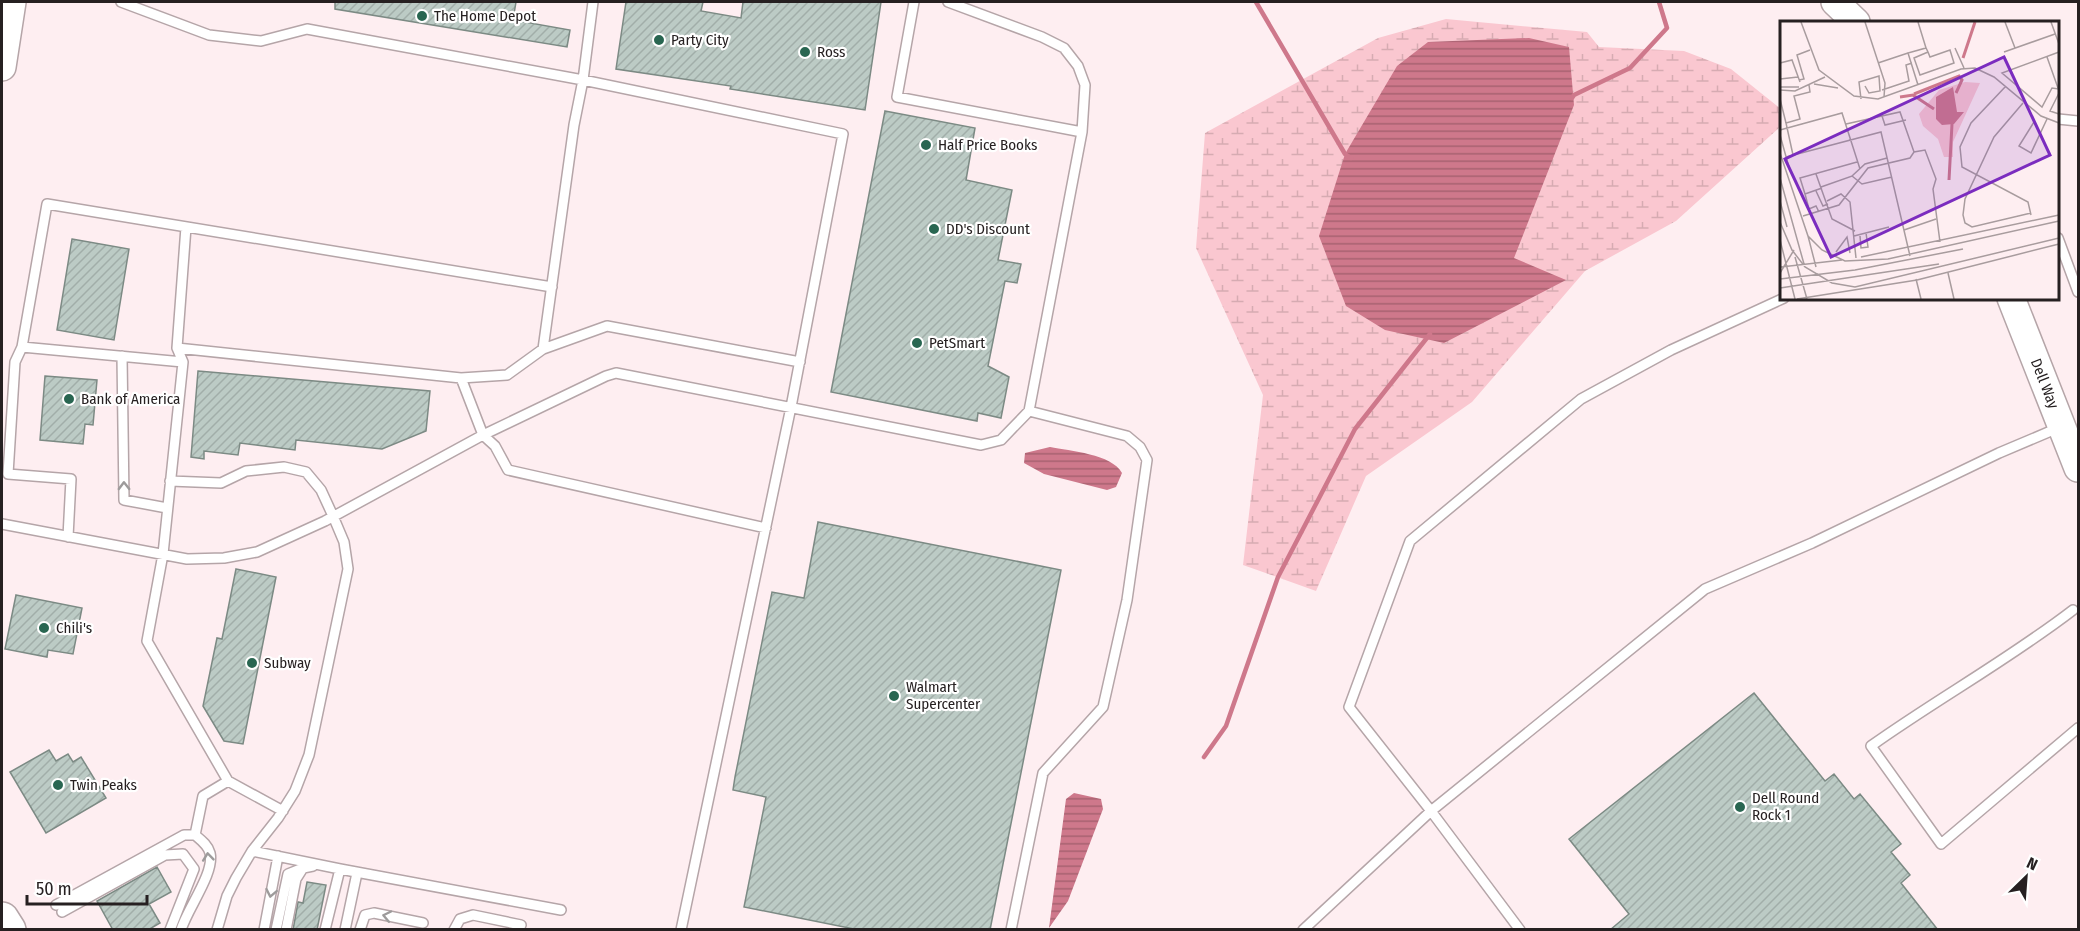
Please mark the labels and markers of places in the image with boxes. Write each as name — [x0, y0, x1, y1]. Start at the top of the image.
place label: The Home Depot — [434, 7, 536, 25]
marker: The Home Depot — [415, 9, 429, 23]
place label: Party City — [671, 31, 729, 49]
marker: Party City — [652, 33, 666, 47]
place label: Ross — [817, 43, 846, 61]
marker: Ross — [798, 45, 812, 59]
place label: Half Price Books — [938, 136, 1037, 154]
marker: Half Price Books — [919, 138, 933, 152]
place label: DD's Discount — [946, 220, 1030, 238]
marker: DD's Discount — [927, 222, 941, 236]
place label: PetSmart — [929, 334, 985, 352]
marker: PetSmart — [910, 336, 924, 350]
place label: Bank of America — [81, 390, 180, 408]
marker: Bank of America — [62, 392, 76, 406]
place label: Chili's — [56, 619, 92, 637]
marker: Chili's — [37, 621, 51, 635]
place label: Subway — [264, 654, 311, 672]
marker: Subway — [245, 656, 259, 670]
place label: Walmart Supercenter — [906, 678, 981, 713]
marker: Walmart Supercenter — [887, 689, 901, 703]
place label: Twin Peaks — [70, 776, 137, 794]
marker: Twin Peaks — [51, 778, 65, 792]
place label: Dell Round Rock 1 — [1752, 789, 1819, 824]
marker: Dell Round Rock 1 — [1733, 800, 1747, 814]

